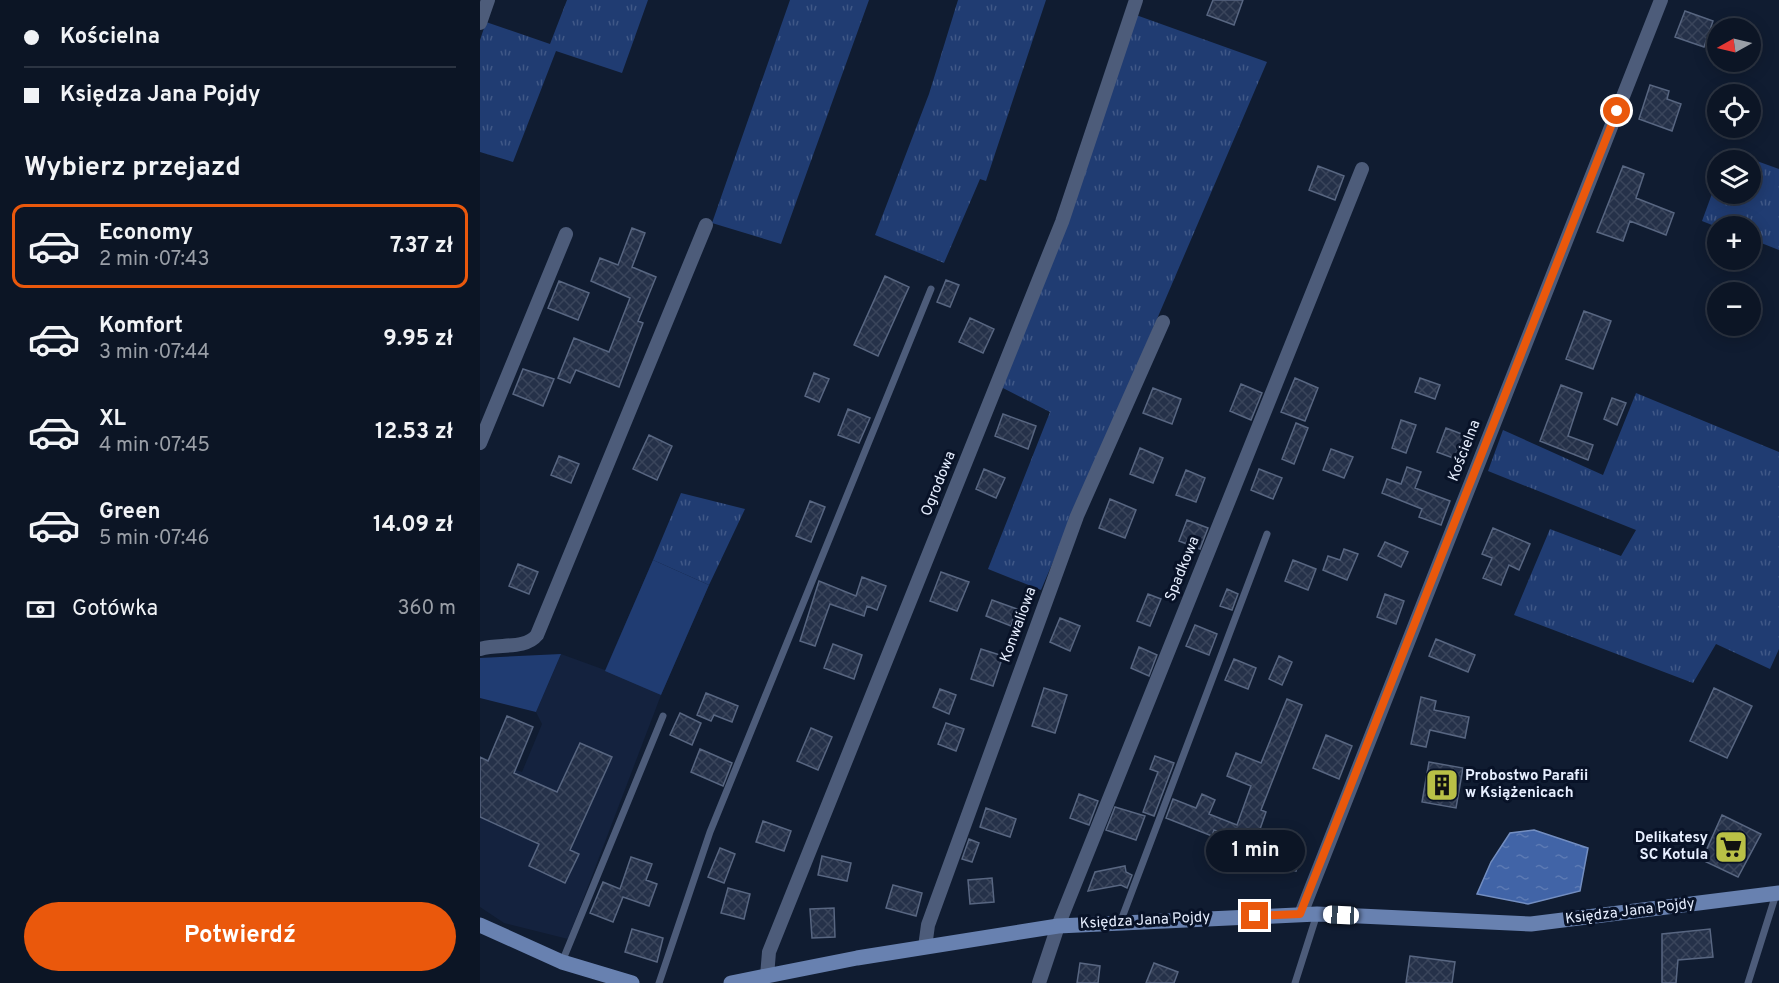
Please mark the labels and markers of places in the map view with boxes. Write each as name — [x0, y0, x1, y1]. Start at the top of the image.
building icon: Probostwo Parafii w Książenicach — [1424, 767, 1460, 803]
place label: Probostwo Parafii w Książenicach — [1465, 767, 1588, 803]
place label: Delikatesy SC Kotula — [1635, 829, 1708, 865]
supermarket icon: Delikatesy SC Kotula — [1713, 829, 1749, 865]

